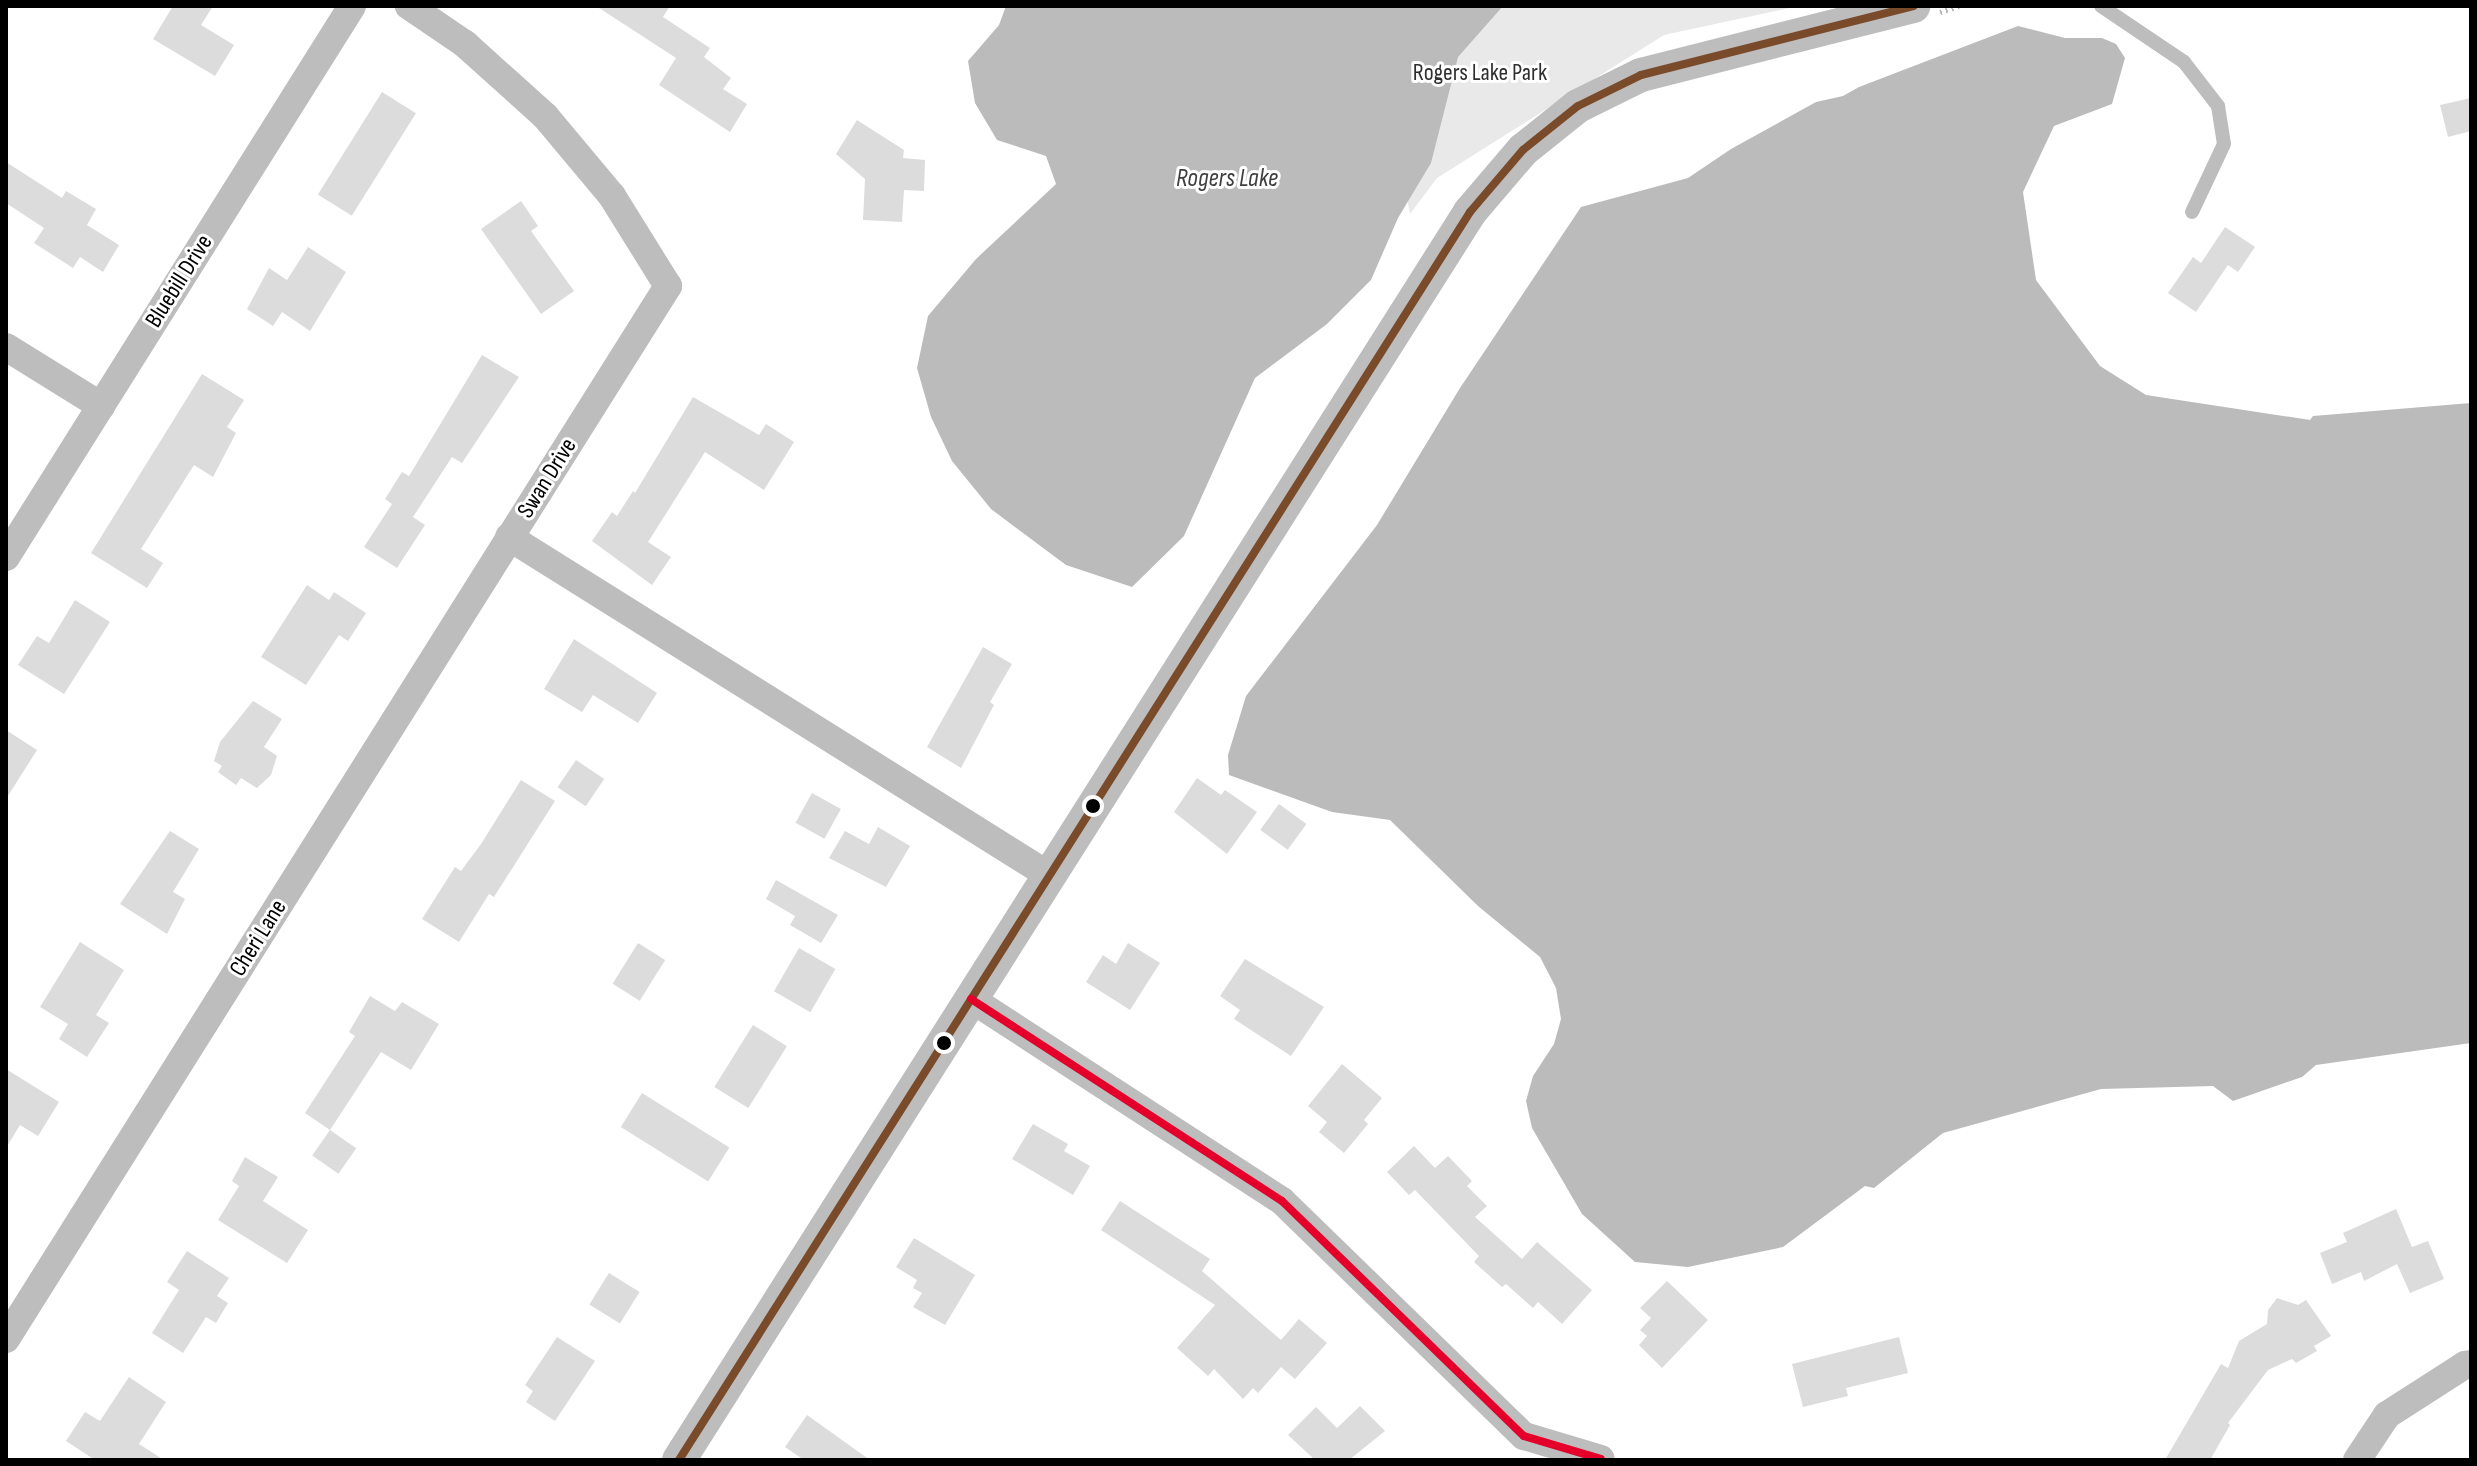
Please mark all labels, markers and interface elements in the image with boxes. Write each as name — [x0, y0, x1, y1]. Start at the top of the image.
park label: Rogers Lake Park — [1413, 59, 1547, 87]
water label: Rogers Lake — [1176, 163, 1278, 195]
street label: Bluebill Drive — [139, 229, 219, 333]
street label: Swan Drive — [511, 433, 583, 523]
unlabelled marker — [1085, 798, 1101, 814]
street label: Cheri Lane — [223, 894, 293, 982]
unlabelled marker — [936, 1035, 952, 1051]

